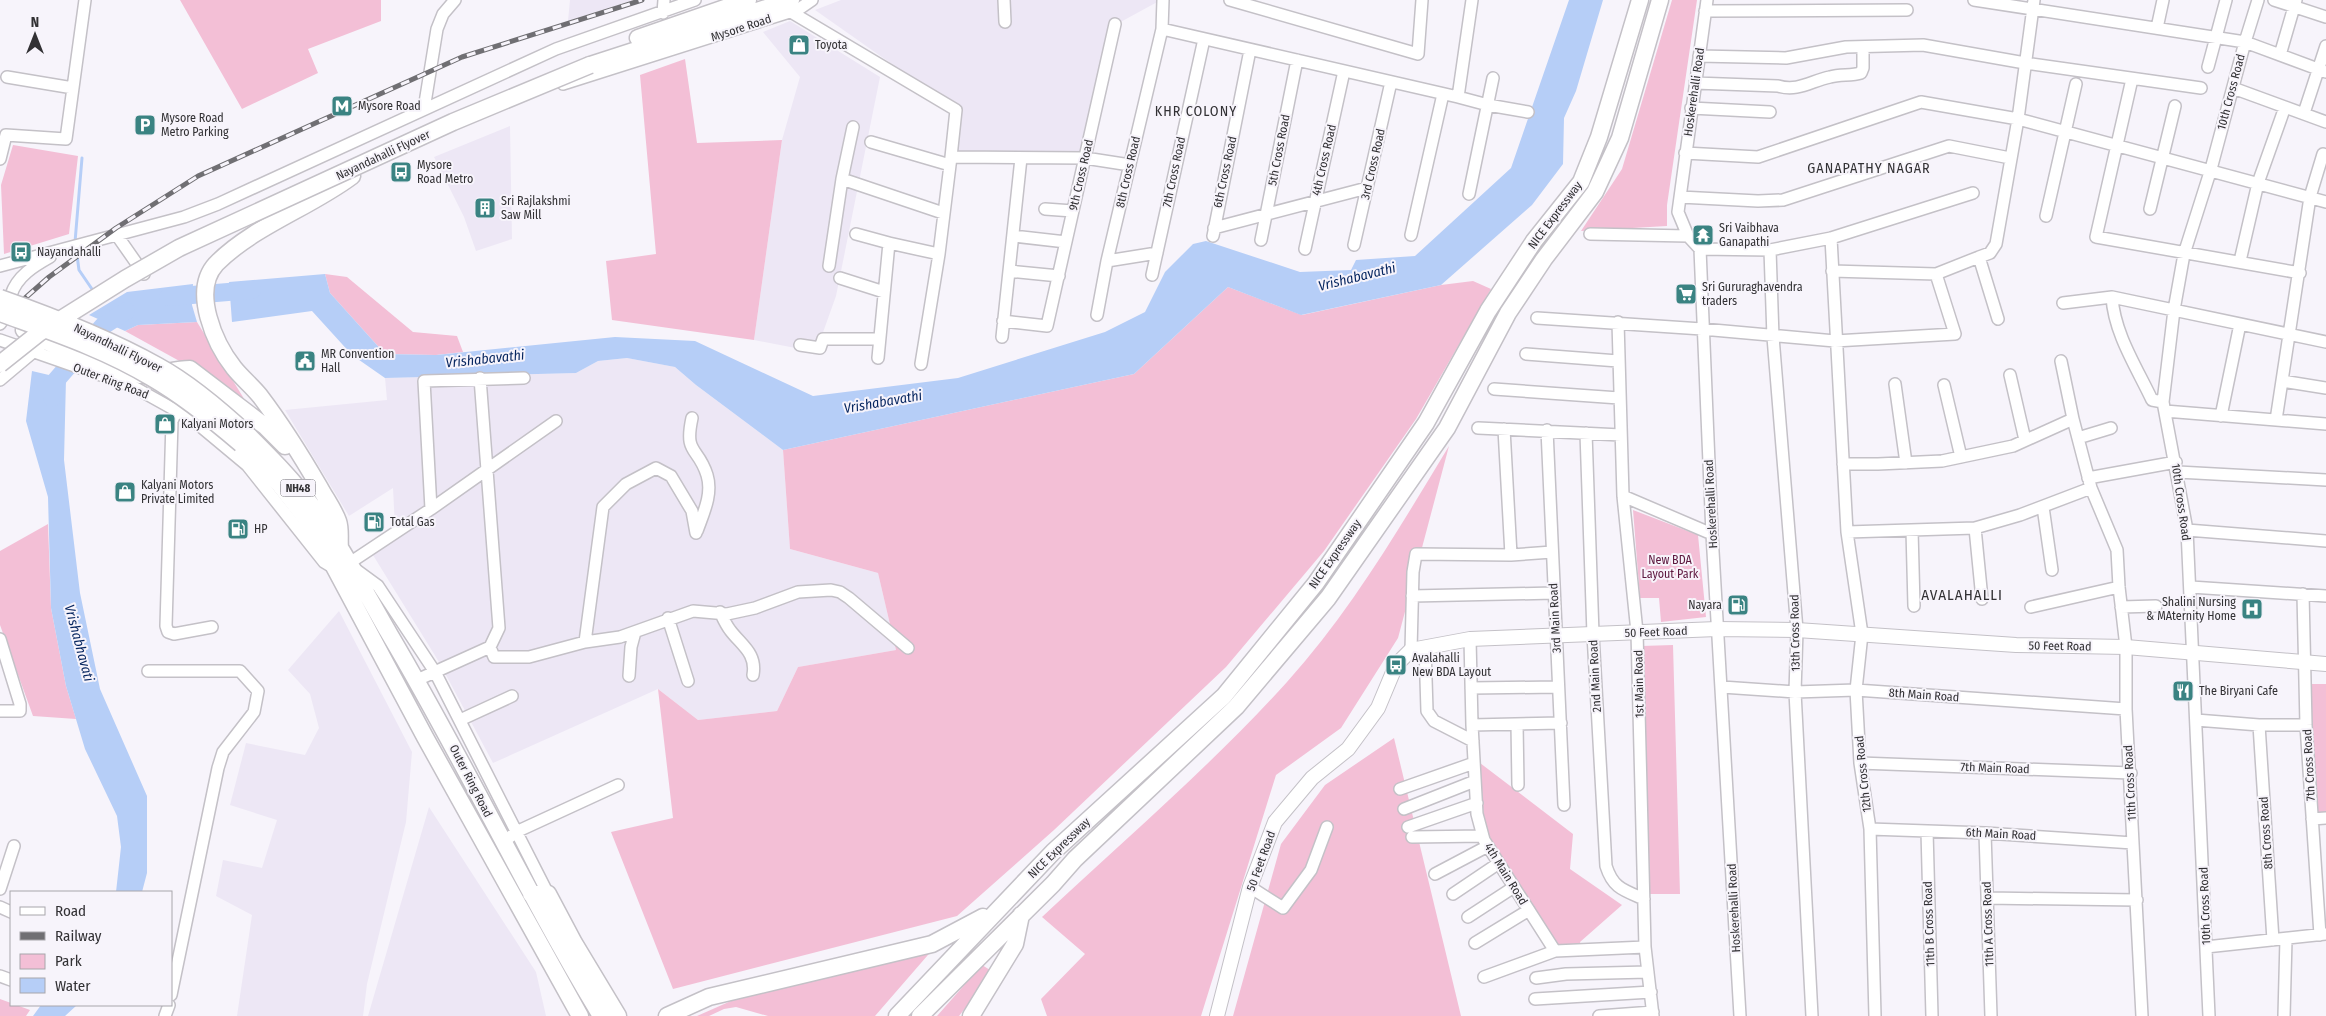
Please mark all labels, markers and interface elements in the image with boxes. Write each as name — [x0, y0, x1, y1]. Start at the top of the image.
north arrow — [10, 10, 60, 60]
street label: Mysore Road — [709, 12, 773, 44]
text: N — [31, 14, 39, 31]
shop icon: Toyota — [787, 33, 811, 57]
place label: Toyota — [815, 38, 848, 52]
street label: Hoskerehalli Road — [1681, 47, 1707, 137]
street label: 10th Cross Road — [2214, 53, 2248, 131]
metro station icon: Mysore Road — [330, 94, 354, 118]
place label: Mysore Road — [358, 99, 421, 113]
district label: KHR COLONY — [1155, 103, 1237, 120]
place label: Mysore Road Metro Parking — [161, 111, 229, 139]
parking icon: Mysore Road Metro Parking — [133, 113, 157, 137]
street label: 5th Cross Road — [1265, 113, 1293, 187]
street label: 4th Cross Road — [1309, 123, 1339, 197]
street label: Nayandahalli Flyover — [334, 127, 433, 183]
street label: 3rd Cross Road — [1358, 127, 1388, 201]
street label: 8th Cross Road — [1113, 135, 1143, 209]
street label: 7th Cross Road — [1160, 135, 1188, 209]
street label: 6th Cross Road — [1211, 135, 1239, 209]
street label: 9th Cross Road — [1066, 138, 1096, 212]
place label: Mysore Road Metro — [417, 158, 473, 186]
bus stop icon: Mysore Road Metro — [389, 160, 413, 184]
district label: GANAPATHY NAGAR — [1807, 160, 1931, 177]
street label: NICE Expressway — [1525, 178, 1585, 251]
place label: Sri Rajlakshmi Saw Mill — [501, 194, 570, 222]
building icon: Sri Rajlakshmi Saw Mill — [473, 196, 497, 220]
place label: Sri Vaibhava Ganapathi — [1719, 221, 1779, 249]
temple icon: Sri Vaibhava Ganapathi — [1691, 223, 1715, 247]
bus stop icon: Nayandahalli — [9, 240, 33, 264]
place label: Nayandahalli — [37, 245, 101, 259]
water label: Vrishabavathi — [1317, 259, 1398, 295]
place label: Sri Gururaghavendra traders — [1702, 280, 1803, 308]
supermarket icon: Sri Gururaghavendra traders — [1674, 282, 1698, 306]
street label: Nayandhalli Flyover — [72, 321, 165, 376]
water label: Vrishabavathi — [445, 346, 526, 372]
place label: MR Convention Hall — [321, 347, 394, 375]
public building icon: MR Convention Hall — [293, 349, 317, 373]
street label: Outer Ring Road — [71, 360, 151, 402]
water label: Vrishabavathi — [843, 387, 924, 417]
shop icon: Kalyani Motors — [153, 412, 177, 436]
place label: Kalyani Motors — [181, 417, 253, 431]
street label: Hoskerehalli Road — [1702, 459, 1720, 549]
street label: 10th Cross Road — [2169, 462, 2193, 542]
place label: Kalyani Motors Private Limited — [141, 478, 215, 506]
road number: NH48 — [280, 479, 316, 496]
shop icon: Kalyani Motors Private Limited — [113, 480, 137, 504]
fuel station icon: Total Gas — [362, 510, 386, 534]
place label: Total Gas — [390, 515, 435, 529]
street label: NICE Expressway — [1306, 516, 1364, 591]
fuel station icon: HP — [226, 517, 250, 541]
place label: HP — [254, 522, 268, 536]
park label: New BDA Layout Park — [1642, 553, 1699, 581]
street label: 3rd Main Road — [1546, 583, 1564, 653]
district label: AVALAHALLI — [1921, 586, 2003, 604]
fuel station icon: Nayara — [1726, 593, 1750, 617]
street label: 13th Cross Road — [1787, 594, 1803, 672]
place label: Shalini Nursing & MAternity Home — [2146, 595, 2236, 623]
hospital icon: Shalini Nursing & MAternity Home — [2240, 597, 2264, 621]
place label: Nayara — [1688, 598, 1722, 612]
water label: Vrishabhavati — [61, 603, 98, 684]
street label: 50 Feet Road — [1624, 624, 1688, 640]
street label: 50 Feet Road — [2028, 638, 2092, 654]
street label: 2nd Main Road — [1586, 640, 1604, 712]
street label: 1st Main Road — [1631, 650, 1647, 718]
place label: Avalahalli New BDA Layout — [1412, 651, 1491, 679]
bus stop icon: Avalahalli New BDA Layout — [1384, 653, 1408, 677]
restaurant icon: The Biryani Cafe — [2171, 679, 2195, 703]
place label: The Biryani Cafe — [2199, 684, 2278, 698]
street label: 8th Main Road — [1888, 686, 1960, 704]
street label: 7th Cross Road — [2300, 729, 2318, 801]
street label: 12th Cross Road — [1852, 735, 1874, 813]
street label: Outer Ring Road — [447, 742, 495, 820]
street label: 11th Cross Road — [2121, 745, 2139, 821]
street label: 7th Main Road — [1960, 760, 2030, 776]
street label: 8th Cross Road — [2256, 796, 2276, 870]
street label: NICE Expressway — [1025, 814, 1093, 881]
street label: 6th Main Road — [1965, 825, 2037, 843]
street label: 50 Feet Road — [1244, 829, 1278, 893]
street label: 4th Main Road — [1481, 840, 1531, 908]
street label: Hoskerehalli Road — [1725, 863, 1743, 953]
street label: 10th Cross Road — [2197, 867, 2213, 945]
street label: 11th B Cross Road — [1921, 881, 1937, 967]
street label: 11th A Cross Road — [1980, 881, 1996, 967]
legend — [10, 891, 172, 1006]
text: Road — [55, 902, 86, 920]
text: Railway — [55, 927, 102, 945]
text: Park — [55, 952, 82, 970]
text: Water — [55, 977, 91, 995]

